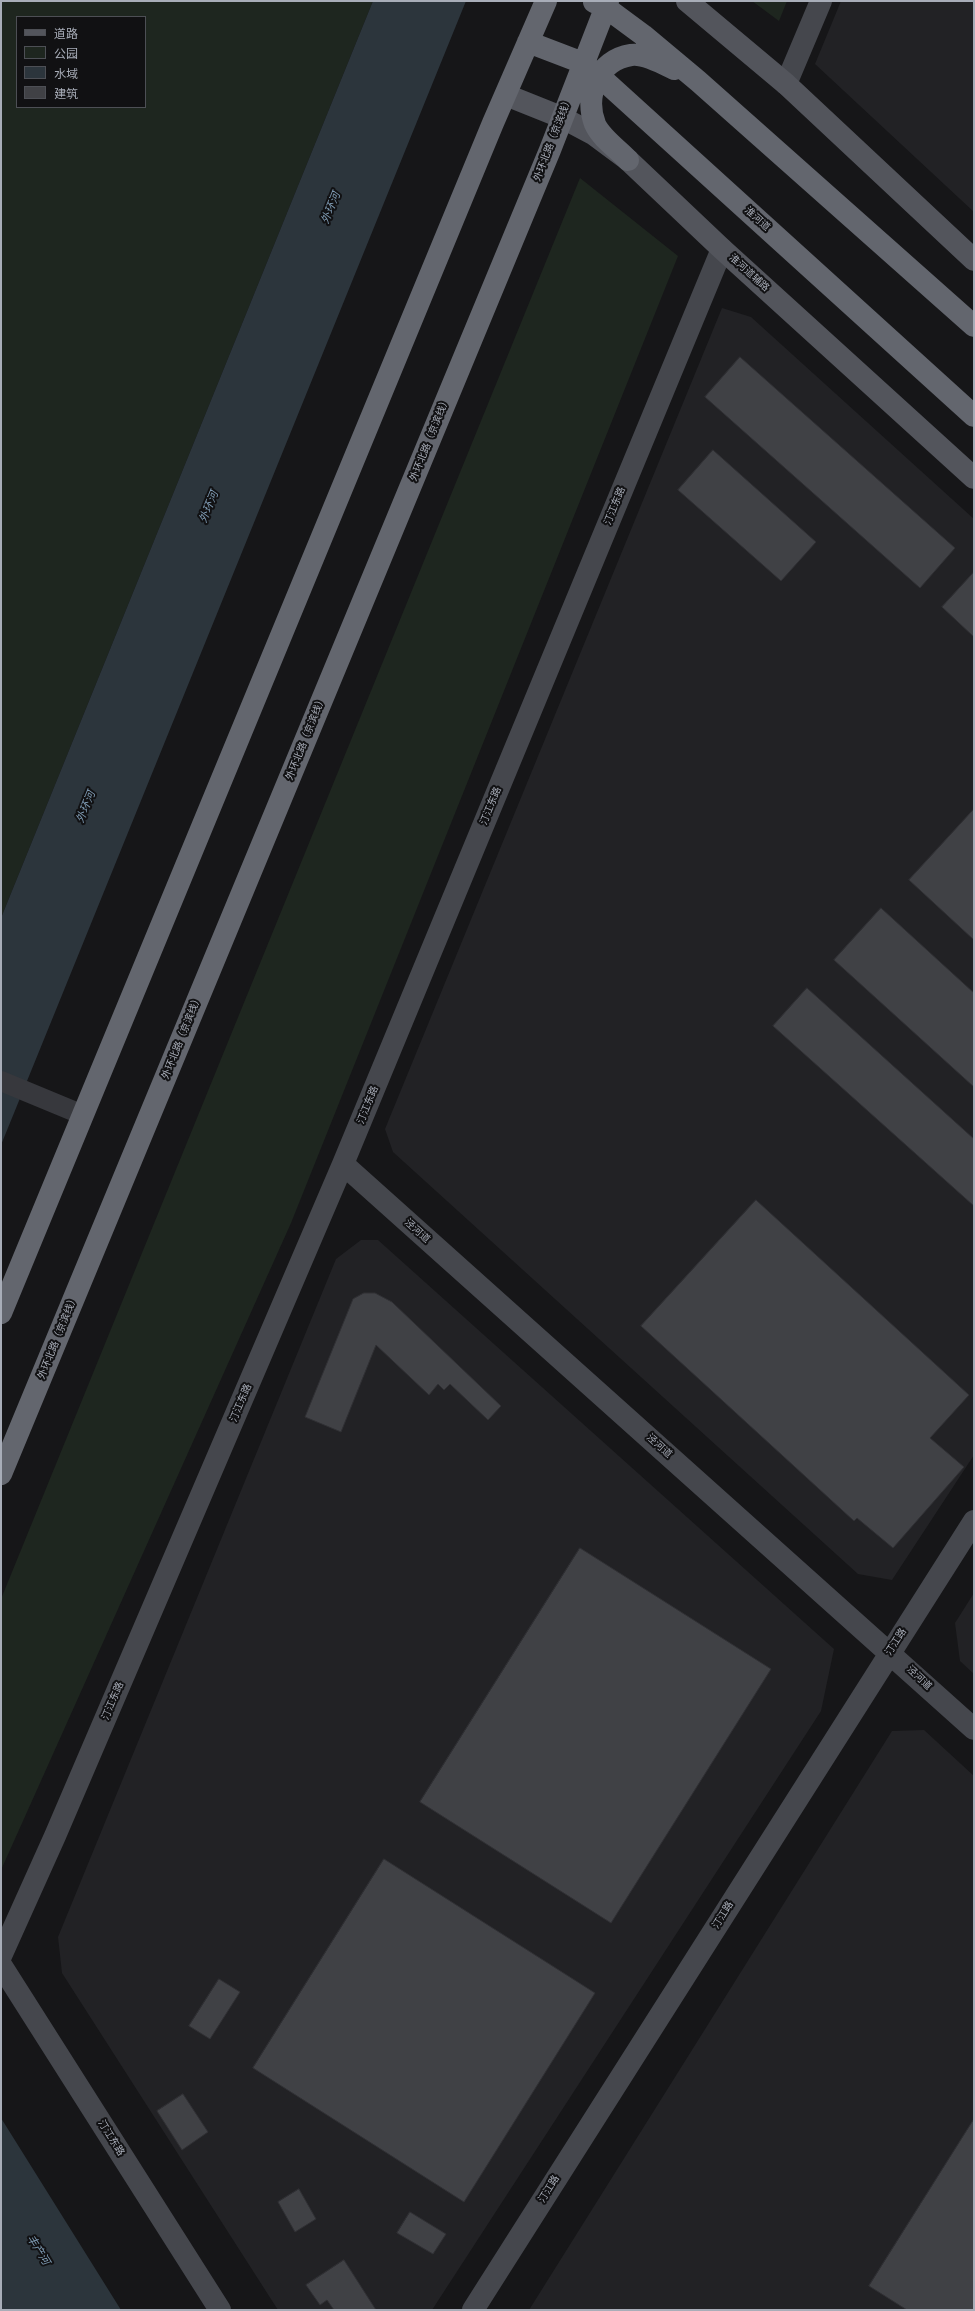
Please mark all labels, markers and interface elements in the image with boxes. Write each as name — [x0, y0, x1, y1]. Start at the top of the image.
legend — [16, 16, 146, 108]
text: 道路 — [54, 27, 78, 41]
text: 公园 — [54, 47, 78, 61]
text: 水域 — [54, 67, 78, 81]
text: 建筑 — [54, 87, 78, 101]
street label: 外环北路（京滨线） — [531, 95, 575, 183]
water label: 外环河 — [319, 190, 343, 226]
street label: 淮河道 — [742, 205, 772, 233]
street label: 淮河道辅路 — [726, 252, 772, 294]
street label: 外环北路（京滨线） — [408, 395, 452, 483]
street label: 汀江东路 — [602, 485, 628, 527]
water label: 外环河 — [197, 489, 221, 525]
street label: 外环北路（京滨线） — [284, 694, 328, 782]
street label: 汀江东路 — [478, 785, 504, 827]
water label: 外环河 — [74, 789, 98, 825]
street label: 外环北路（京滨线） — [160, 993, 204, 1081]
street label: 汀江东路 — [355, 1084, 381, 1126]
street label: 泾河道 — [402, 1217, 432, 1245]
street label: 外环北路（京滨线） — [36, 1293, 80, 1381]
street label: 汀江东路 — [228, 1382, 254, 1424]
street label: 泾河道 — [644, 1432, 674, 1460]
street label: 汀江路 — [883, 1626, 909, 1658]
street label: 泾河道 — [904, 1663, 934, 1693]
street label: 汀江东路 — [100, 1680, 126, 1722]
street label: 汀江路 — [710, 1899, 736, 1931]
street label: 汀江东路 — [95, 2118, 127, 2158]
street label: 汀江路 — [536, 2173, 562, 2205]
water label: 丰产河 — [24, 2233, 52, 2267]

